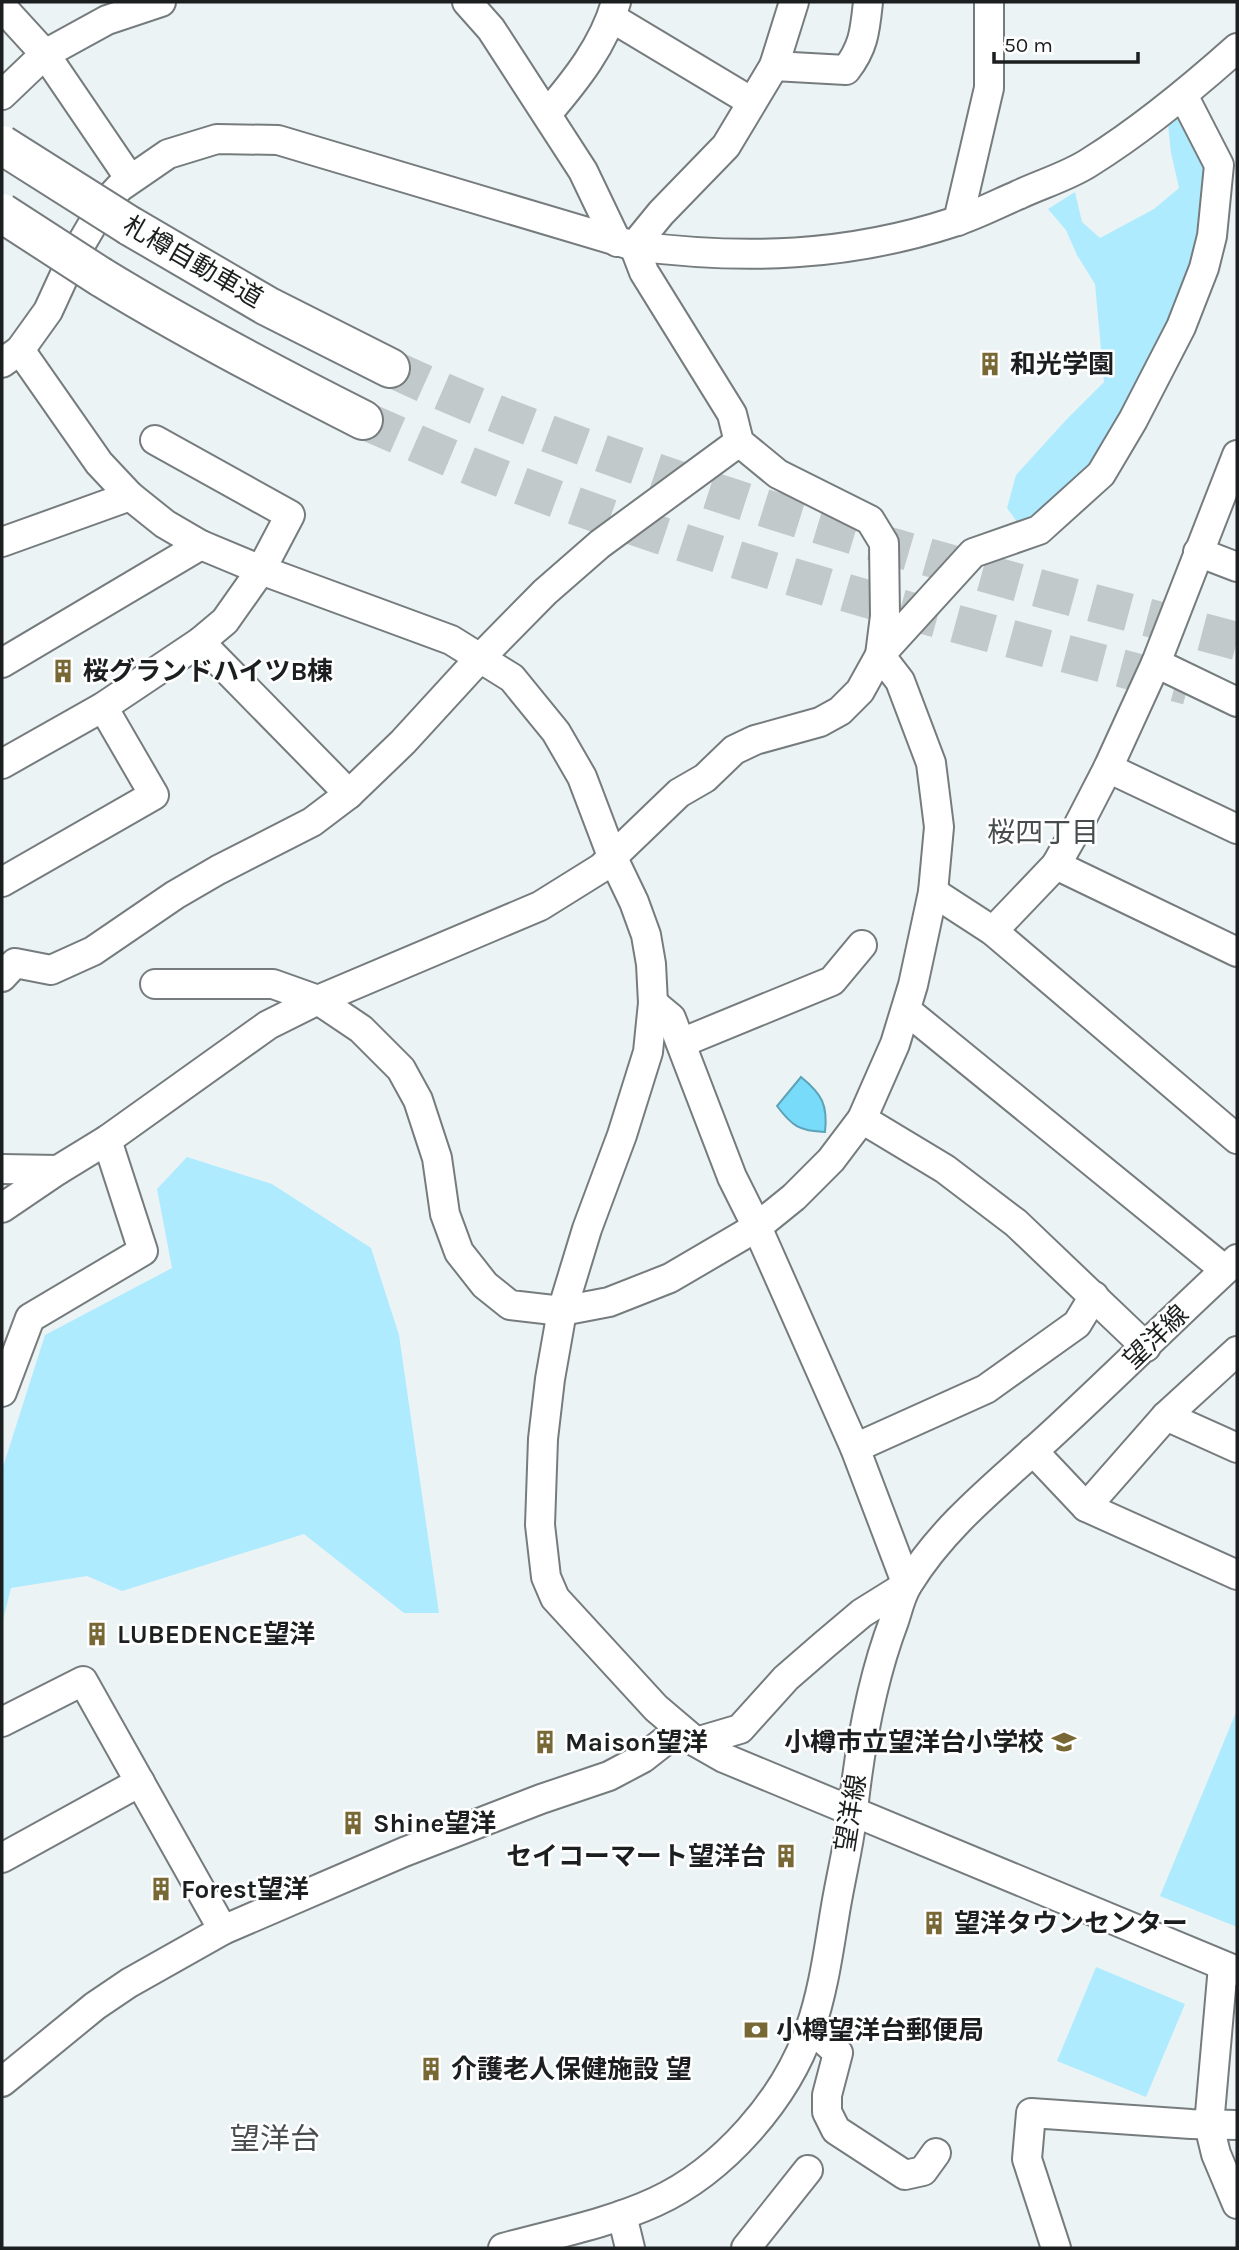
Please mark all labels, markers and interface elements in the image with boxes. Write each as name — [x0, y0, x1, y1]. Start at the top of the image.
scale bar — [994, 21, 1138, 65]
text: 50 m — [1004, 33, 1053, 57]
street label: 札樽自動車道 — [118, 210, 268, 314]
place label: 和光学園 — [1010, 349, 1114, 380]
building icon: 和光学園 — [976, 350, 1004, 378]
place label: 桜グランドハイツB棟 — [83, 656, 333, 687]
building icon: 桜グランドハイツB棟 — [49, 657, 77, 685]
district label: 桜四丁目 — [987, 816, 1099, 849]
street label: 望洋線 — [1117, 1299, 1195, 1375]
place label: LUBEDENCE望洋 — [117, 1619, 315, 1650]
building icon: LUBEDENCE望洋 — [83, 1620, 111, 1648]
place label: Maison望洋 — [565, 1727, 708, 1758]
place label: 小樽市立望洋台小学校 — [784, 1727, 1044, 1758]
building icon: Maison望洋 — [531, 1728, 559, 1756]
school or university icon: 小樽市立望洋台小学校 — [1050, 1728, 1078, 1756]
street label: 望洋線 — [830, 1772, 872, 1854]
place label: Shine望洋 — [373, 1808, 496, 1839]
building icon: Shine望洋 — [339, 1809, 367, 1837]
place label: セイコーマート望洋台 — [506, 1841, 766, 1872]
building icon: セイコーマート望洋台 — [772, 1842, 800, 1870]
place label: Forest望洋 — [181, 1874, 309, 1905]
building icon: Forest望洋 — [147, 1875, 175, 1903]
place label: 望洋タウンセンター — [954, 1908, 1188, 1939]
building icon: 望洋タウンセンター — [920, 1909, 948, 1937]
place label: 小樽望洋台郵便局 — [776, 2015, 984, 2046]
bank icon: 小樽望洋台郵便局 — [742, 2016, 770, 2044]
place label: 介護老人保健施設 望 — [451, 2054, 692, 2085]
building icon: 介護老人保健施設 望 — [417, 2055, 445, 2083]
district label: 望洋台 — [230, 2121, 320, 2157]

